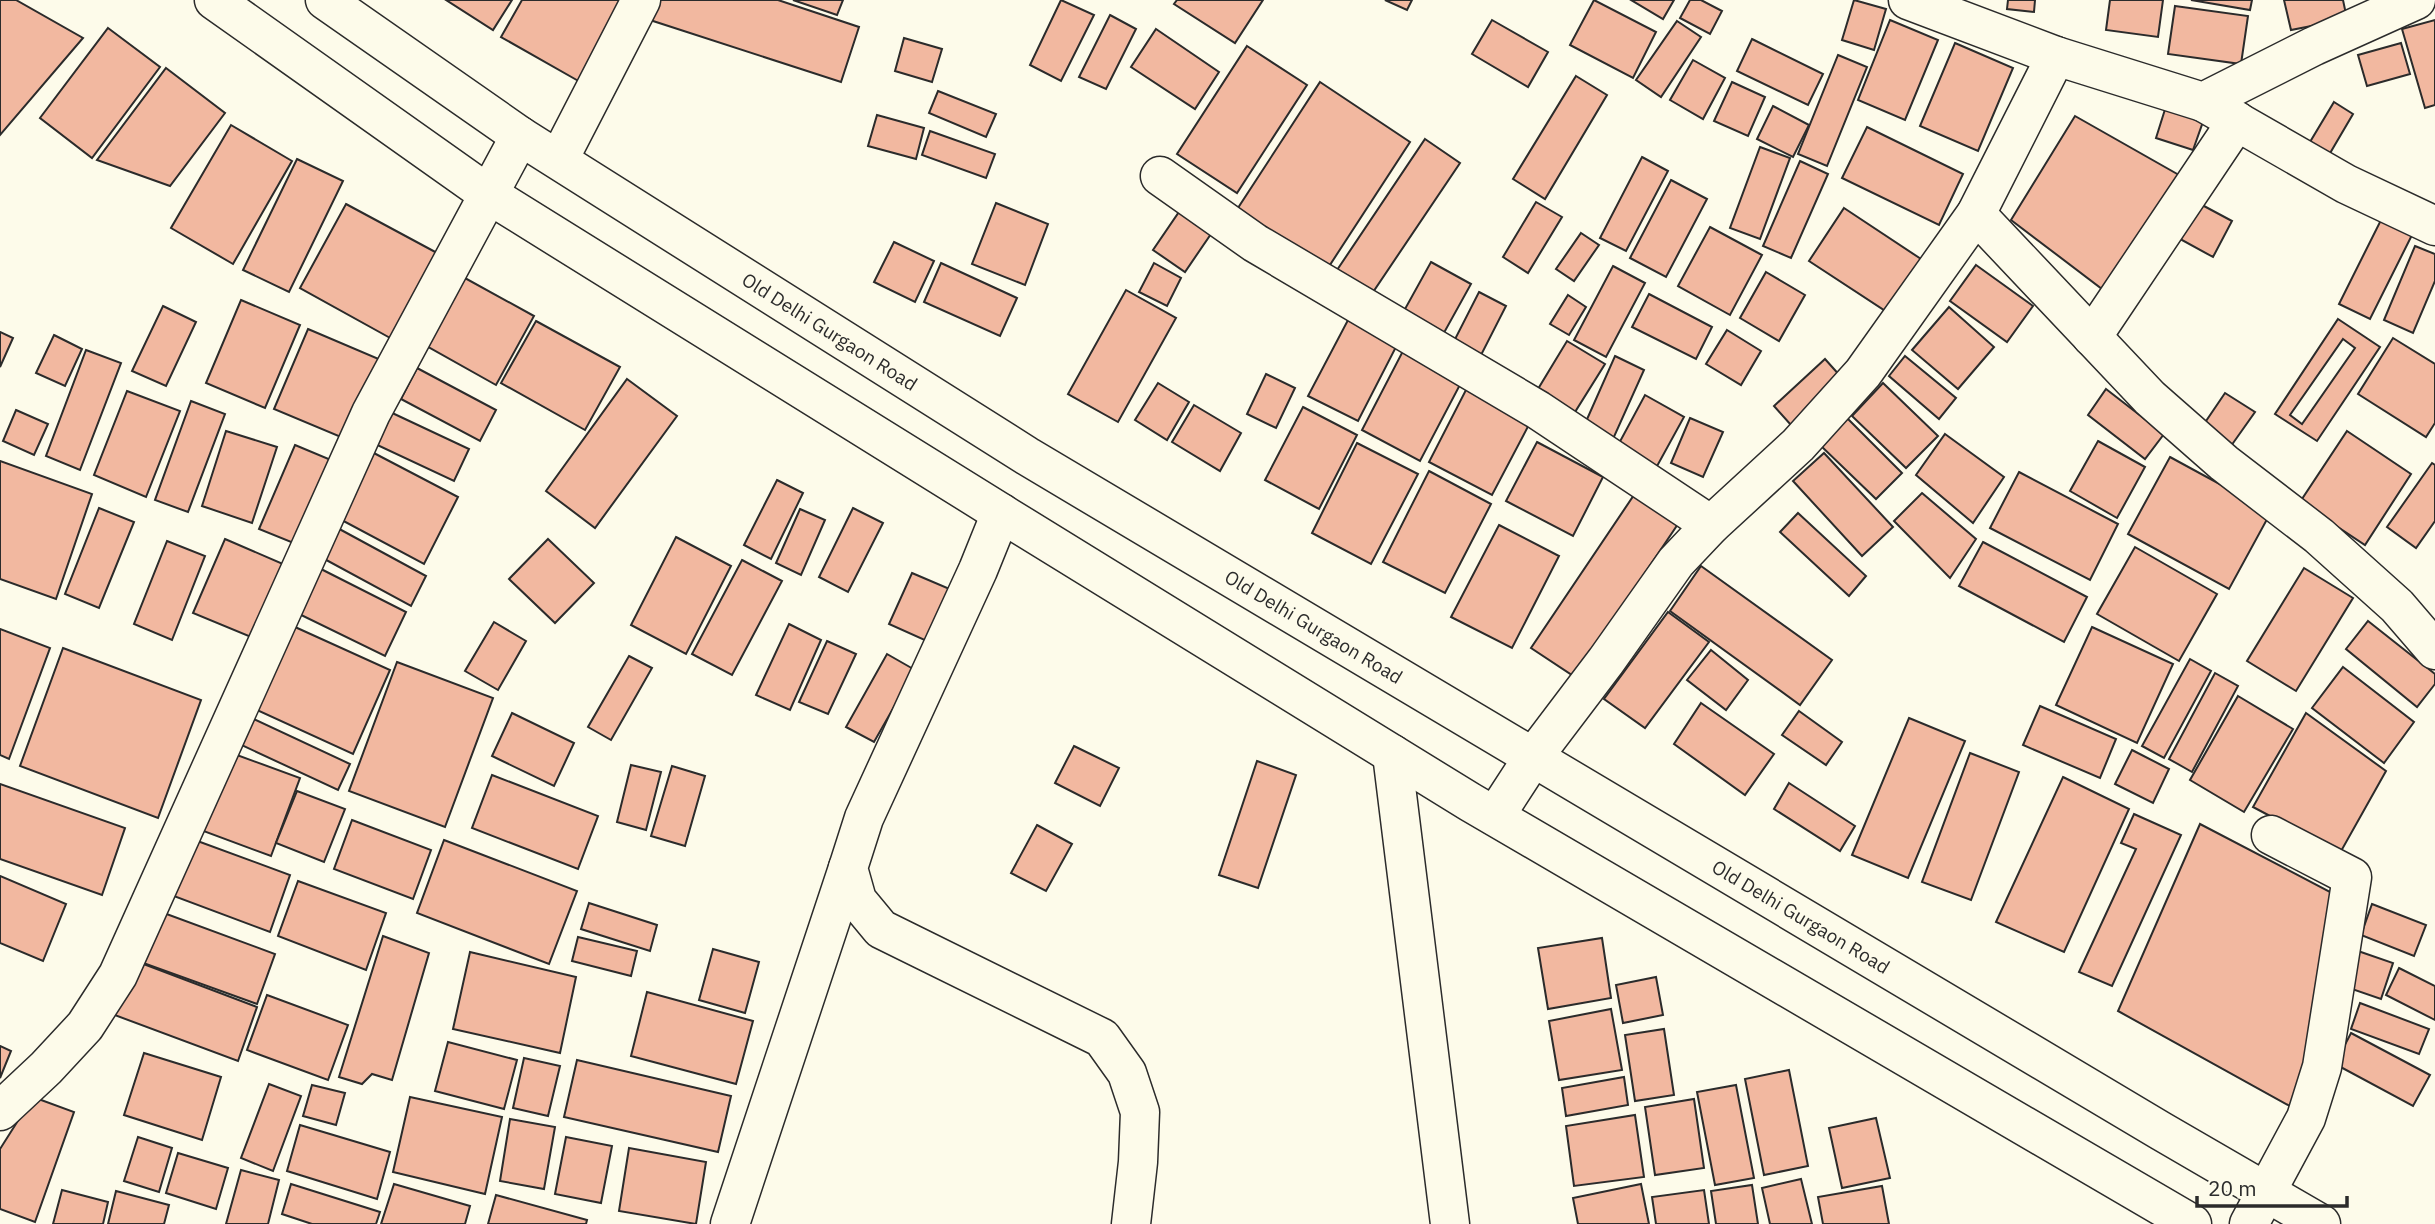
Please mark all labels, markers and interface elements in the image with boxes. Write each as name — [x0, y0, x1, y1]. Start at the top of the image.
street label: Old Delhi Gurgaon Road — [738, 267, 922, 396]
street label: Old Delhi Gurgaon Road — [1220, 564, 1407, 689]
street label: Old Delhi Gurgaon Road — [1708, 855, 1894, 979]
scale bar — [2197, 1164, 2348, 1208]
text: 20 m — [2208, 1174, 2257, 1202]

